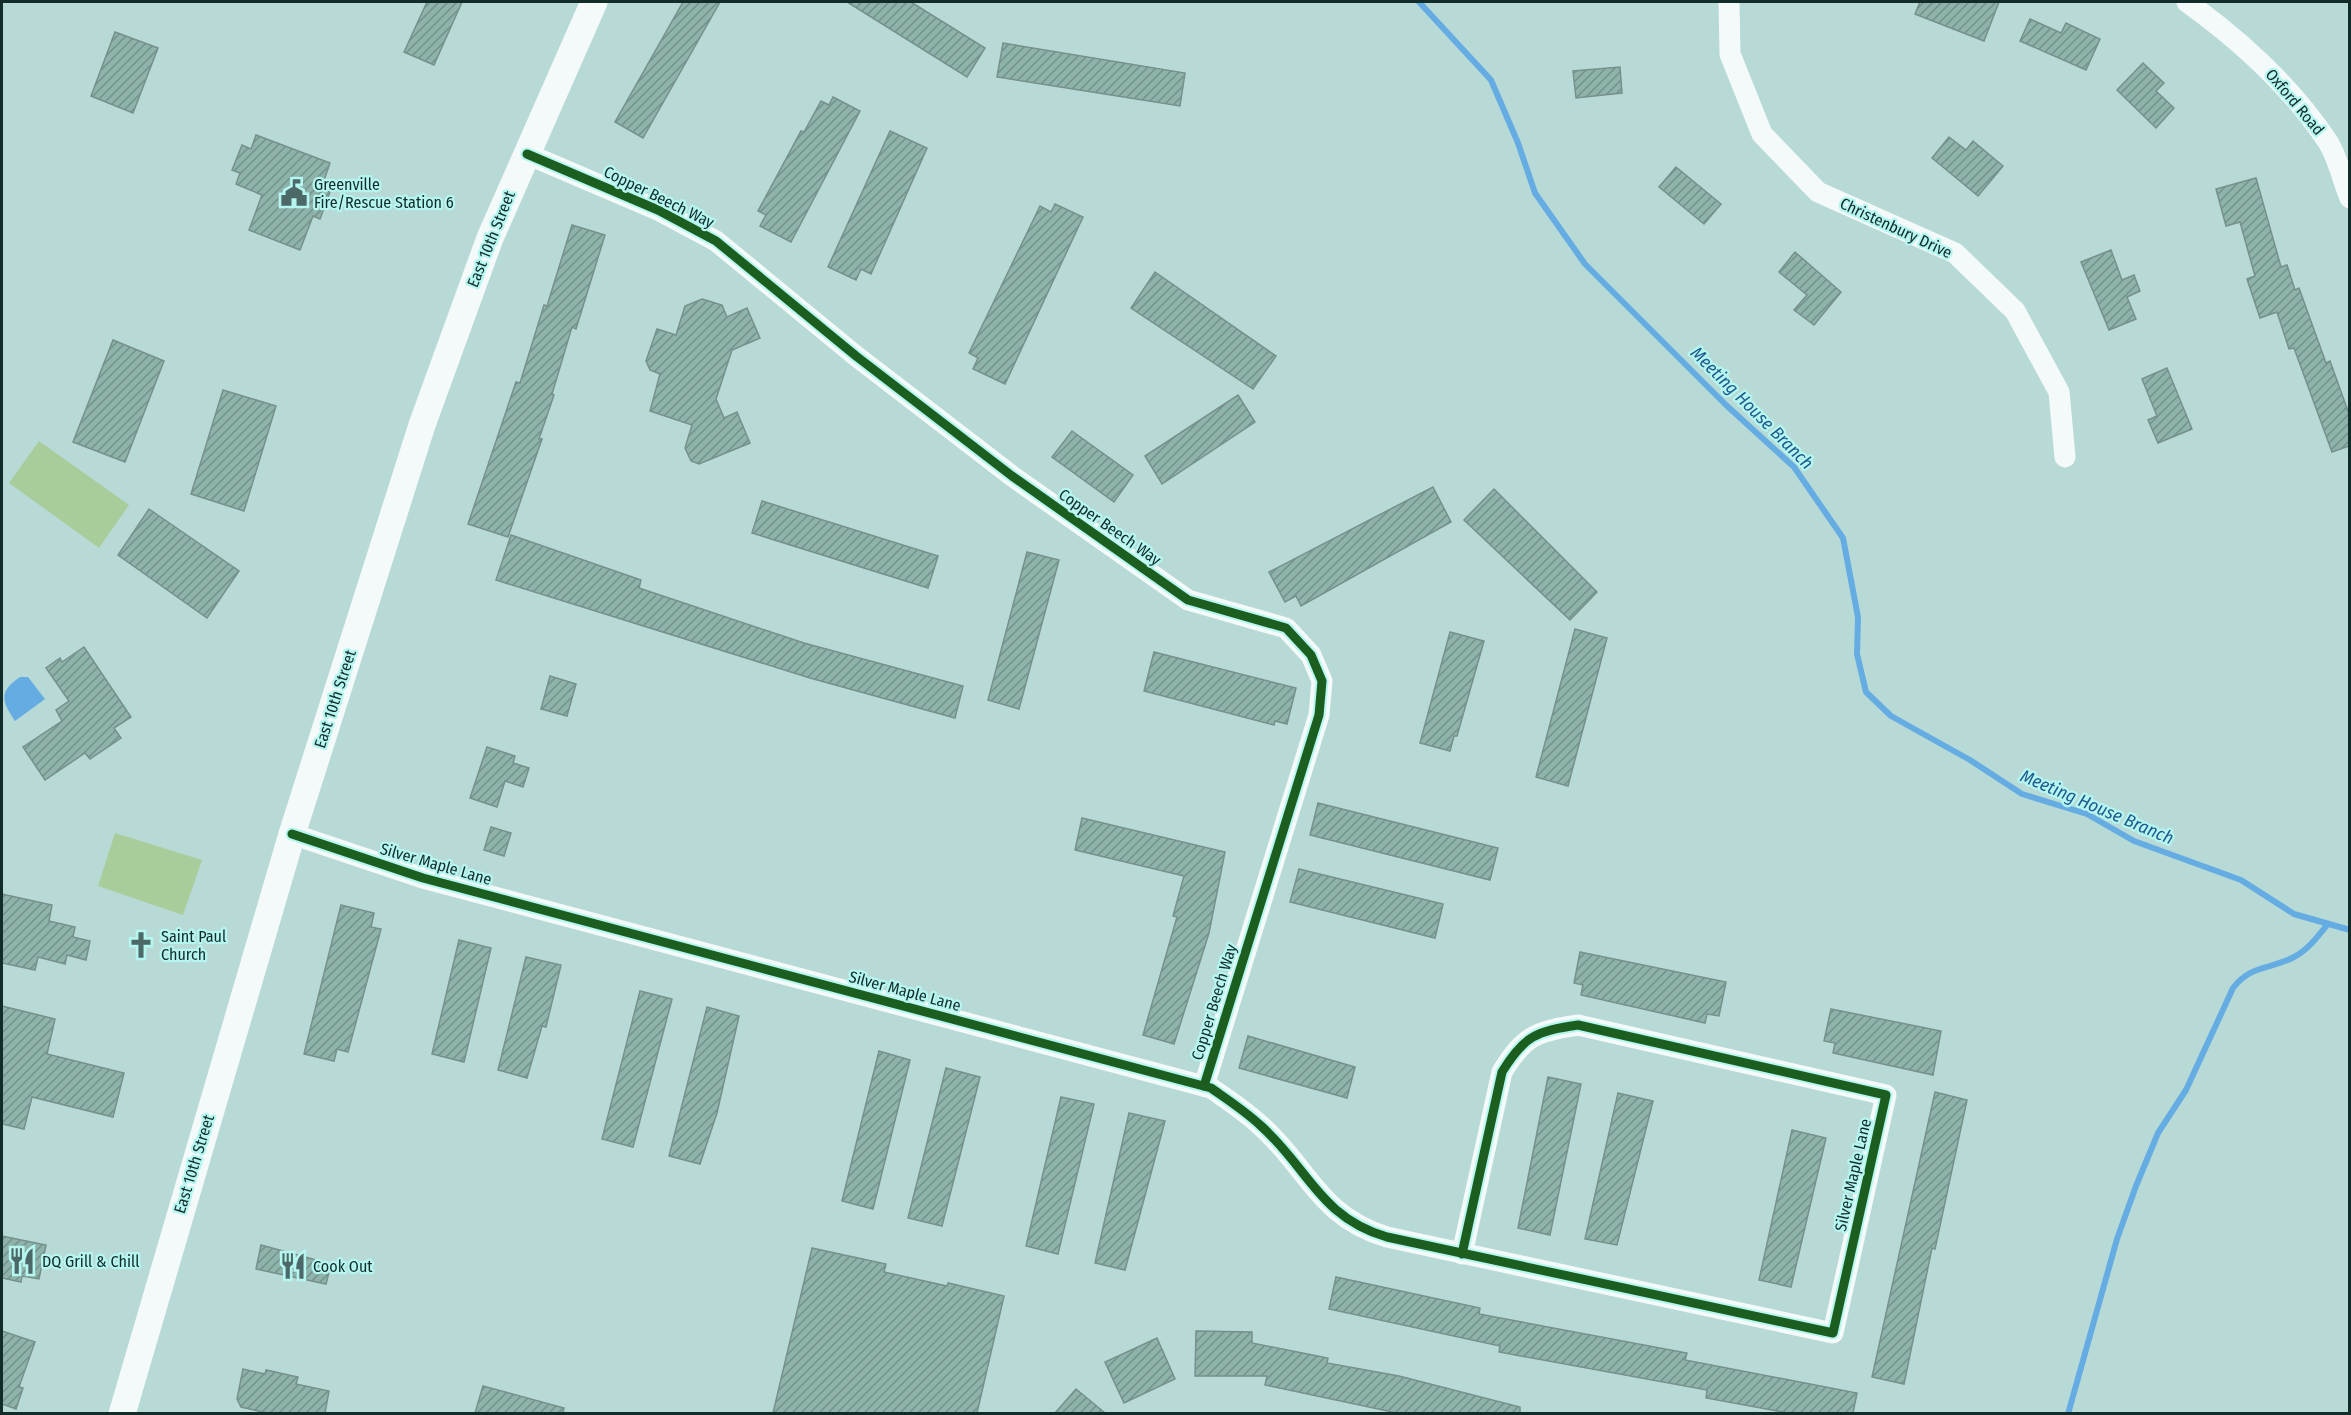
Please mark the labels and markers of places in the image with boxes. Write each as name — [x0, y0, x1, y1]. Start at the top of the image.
place label: Greenville Fire/Rescue Station 6 — [314, 175, 454, 212]
public building icon: Greenville Fire/Rescue Station 6 — [279, 178, 309, 208]
place label: Saint Paul Church — [161, 927, 226, 964]
church icon: Saint Paul Church — [126, 930, 156, 960]
restaurant icon: DQ Grill & Chill — [7, 1246, 37, 1276]
restaurant icon: Cook Out — [278, 1251, 308, 1281]
place label: DQ Grill & Chill — [42, 1252, 139, 1271]
place label: Cook Out — [313, 1257, 373, 1276]

